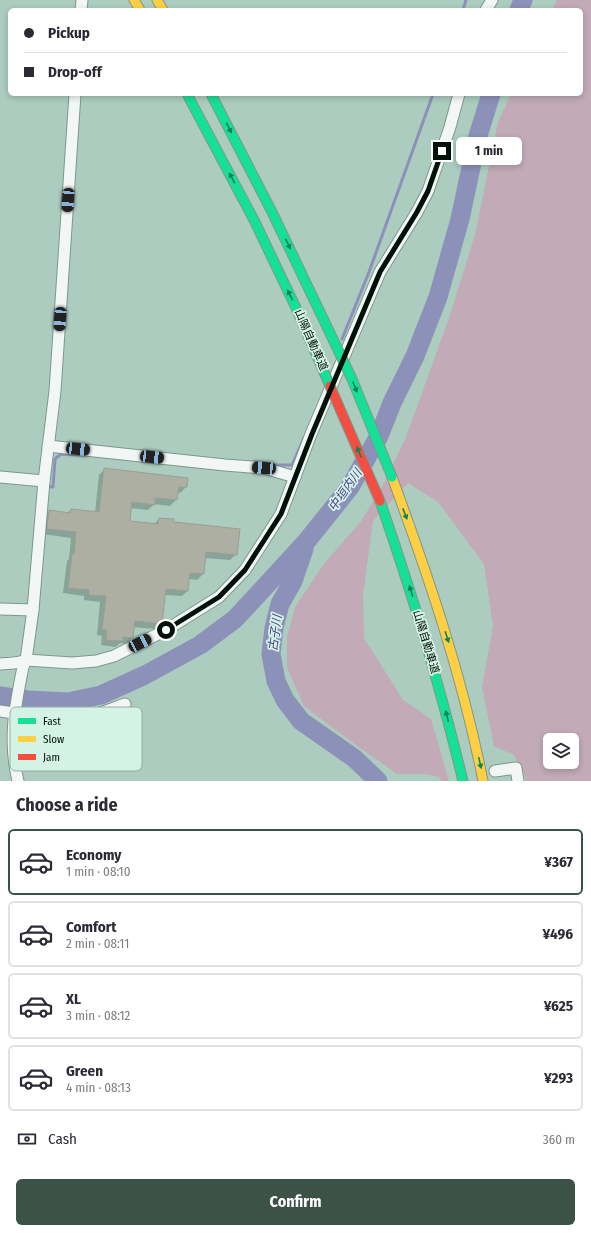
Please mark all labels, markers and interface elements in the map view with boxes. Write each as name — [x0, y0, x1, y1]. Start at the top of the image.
text: Pickup — [48, 24, 90, 42]
text: Drop-off — [48, 63, 102, 81]
one-way arrow — [226, 123, 232, 134]
callout: 1 min — [456, 137, 522, 165]
route end — [433, 142, 451, 160]
text: 1 min — [475, 143, 503, 158]
one-way arrow — [228, 173, 235, 184]
car — [61, 188, 75, 212]
one-way arrow — [285, 239, 291, 250]
one-way arrow — [287, 289, 293, 300]
car — [53, 307, 67, 331]
street label: 山陽自動車道 — [292, 307, 330, 373]
one-way arrow — [352, 382, 358, 393]
car — [65, 442, 91, 456]
one-way arrow — [356, 445, 362, 457]
car — [139, 450, 165, 464]
car — [252, 461, 276, 475]
water label: 中垣内川 — [325, 465, 366, 514]
one-way arrow — [403, 508, 409, 520]
one-way arrow — [407, 585, 413, 597]
street label: 山陽自動車道 — [410, 609, 442, 675]
water label: 古子川 — [266, 612, 285, 652]
route start — [157, 621, 175, 639]
one-way arrow — [444, 631, 450, 643]
car — [127, 632, 153, 654]
legend — [10, 707, 142, 771]
one-way arrow — [443, 710, 449, 722]
text: Fast — [43, 715, 61, 728]
text: Slow — [43, 733, 64, 746]
map controls — [543, 733, 579, 769]
button: layers — [543, 733, 579, 769]
text: Jam — [43, 751, 60, 764]
one-way arrow — [477, 757, 483, 769]
text: Choose a ride — [16, 794, 118, 816]
icon: car — [18, 844, 54, 880]
text: Economy — [66, 846, 121, 864]
text: ¥367 — [544, 853, 573, 871]
text: 1 min · 08:10 — [66, 864, 130, 879]
icon: car — [18, 916, 54, 952]
text: Comfort — [66, 918, 117, 936]
text: ¥496 — [543, 925, 573, 943]
text: 2 min · 08:11 — [66, 936, 129, 951]
icon: car — [18, 988, 54, 1024]
text: XL — [66, 990, 81, 1008]
text: ¥625 — [544, 997, 573, 1015]
text: 3 min · 08:12 — [66, 1008, 130, 1023]
icon: car — [18, 1060, 54, 1096]
text: Green — [66, 1062, 103, 1080]
text: ¥293 — [544, 1069, 573, 1087]
text: 4 min · 08:13 — [66, 1080, 131, 1095]
icon: cash — [16, 1128, 38, 1150]
text: Cash — [48, 1130, 77, 1148]
text: 360 m — [543, 1132, 575, 1147]
button: Confirm — [16, 1179, 575, 1225]

